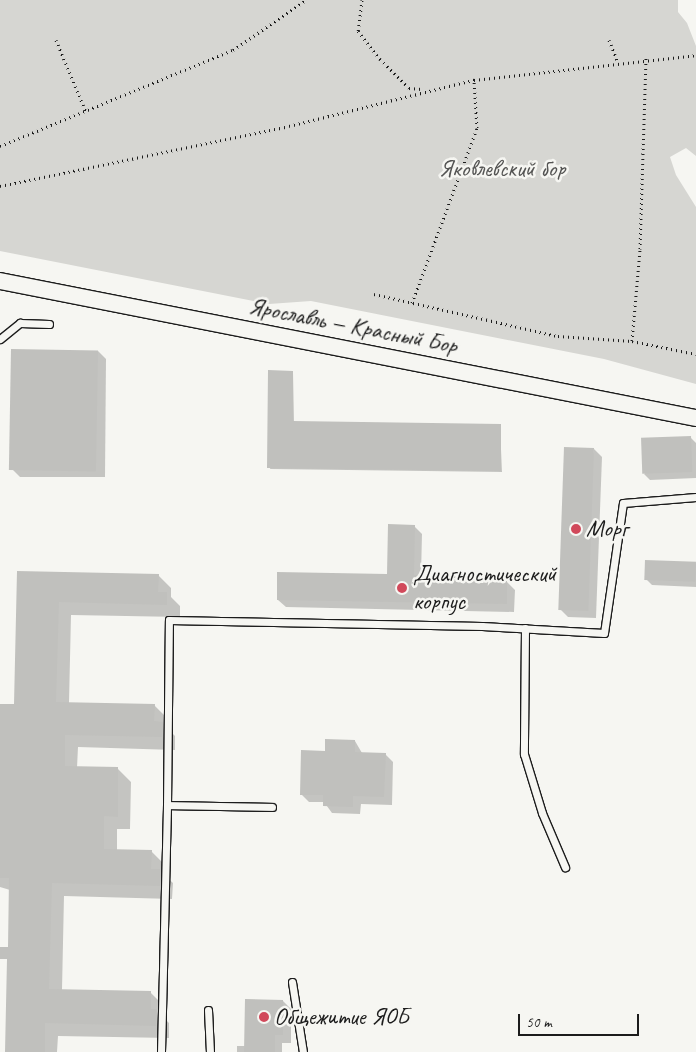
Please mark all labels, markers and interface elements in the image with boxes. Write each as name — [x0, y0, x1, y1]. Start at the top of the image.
park label: Яковлевский бор — [439, 155, 565, 183]
street label: Ярославль — Красный Бор — [246, 292, 460, 360]
place label: Морг — [586, 515, 628, 543]
marker: Морг — [570, 523, 582, 535]
place label: Диагностический корпус — [413, 560, 556, 616]
marker: Диагностический корпус — [395, 581, 409, 595]
place label: Общежитие ЯОБ — [274, 1003, 408, 1031]
scale bar — [521, 1004, 642, 1036]
marker: Общежитие ЯОБ — [258, 1011, 270, 1023]
text: 50 m — [526, 1013, 552, 1032]

